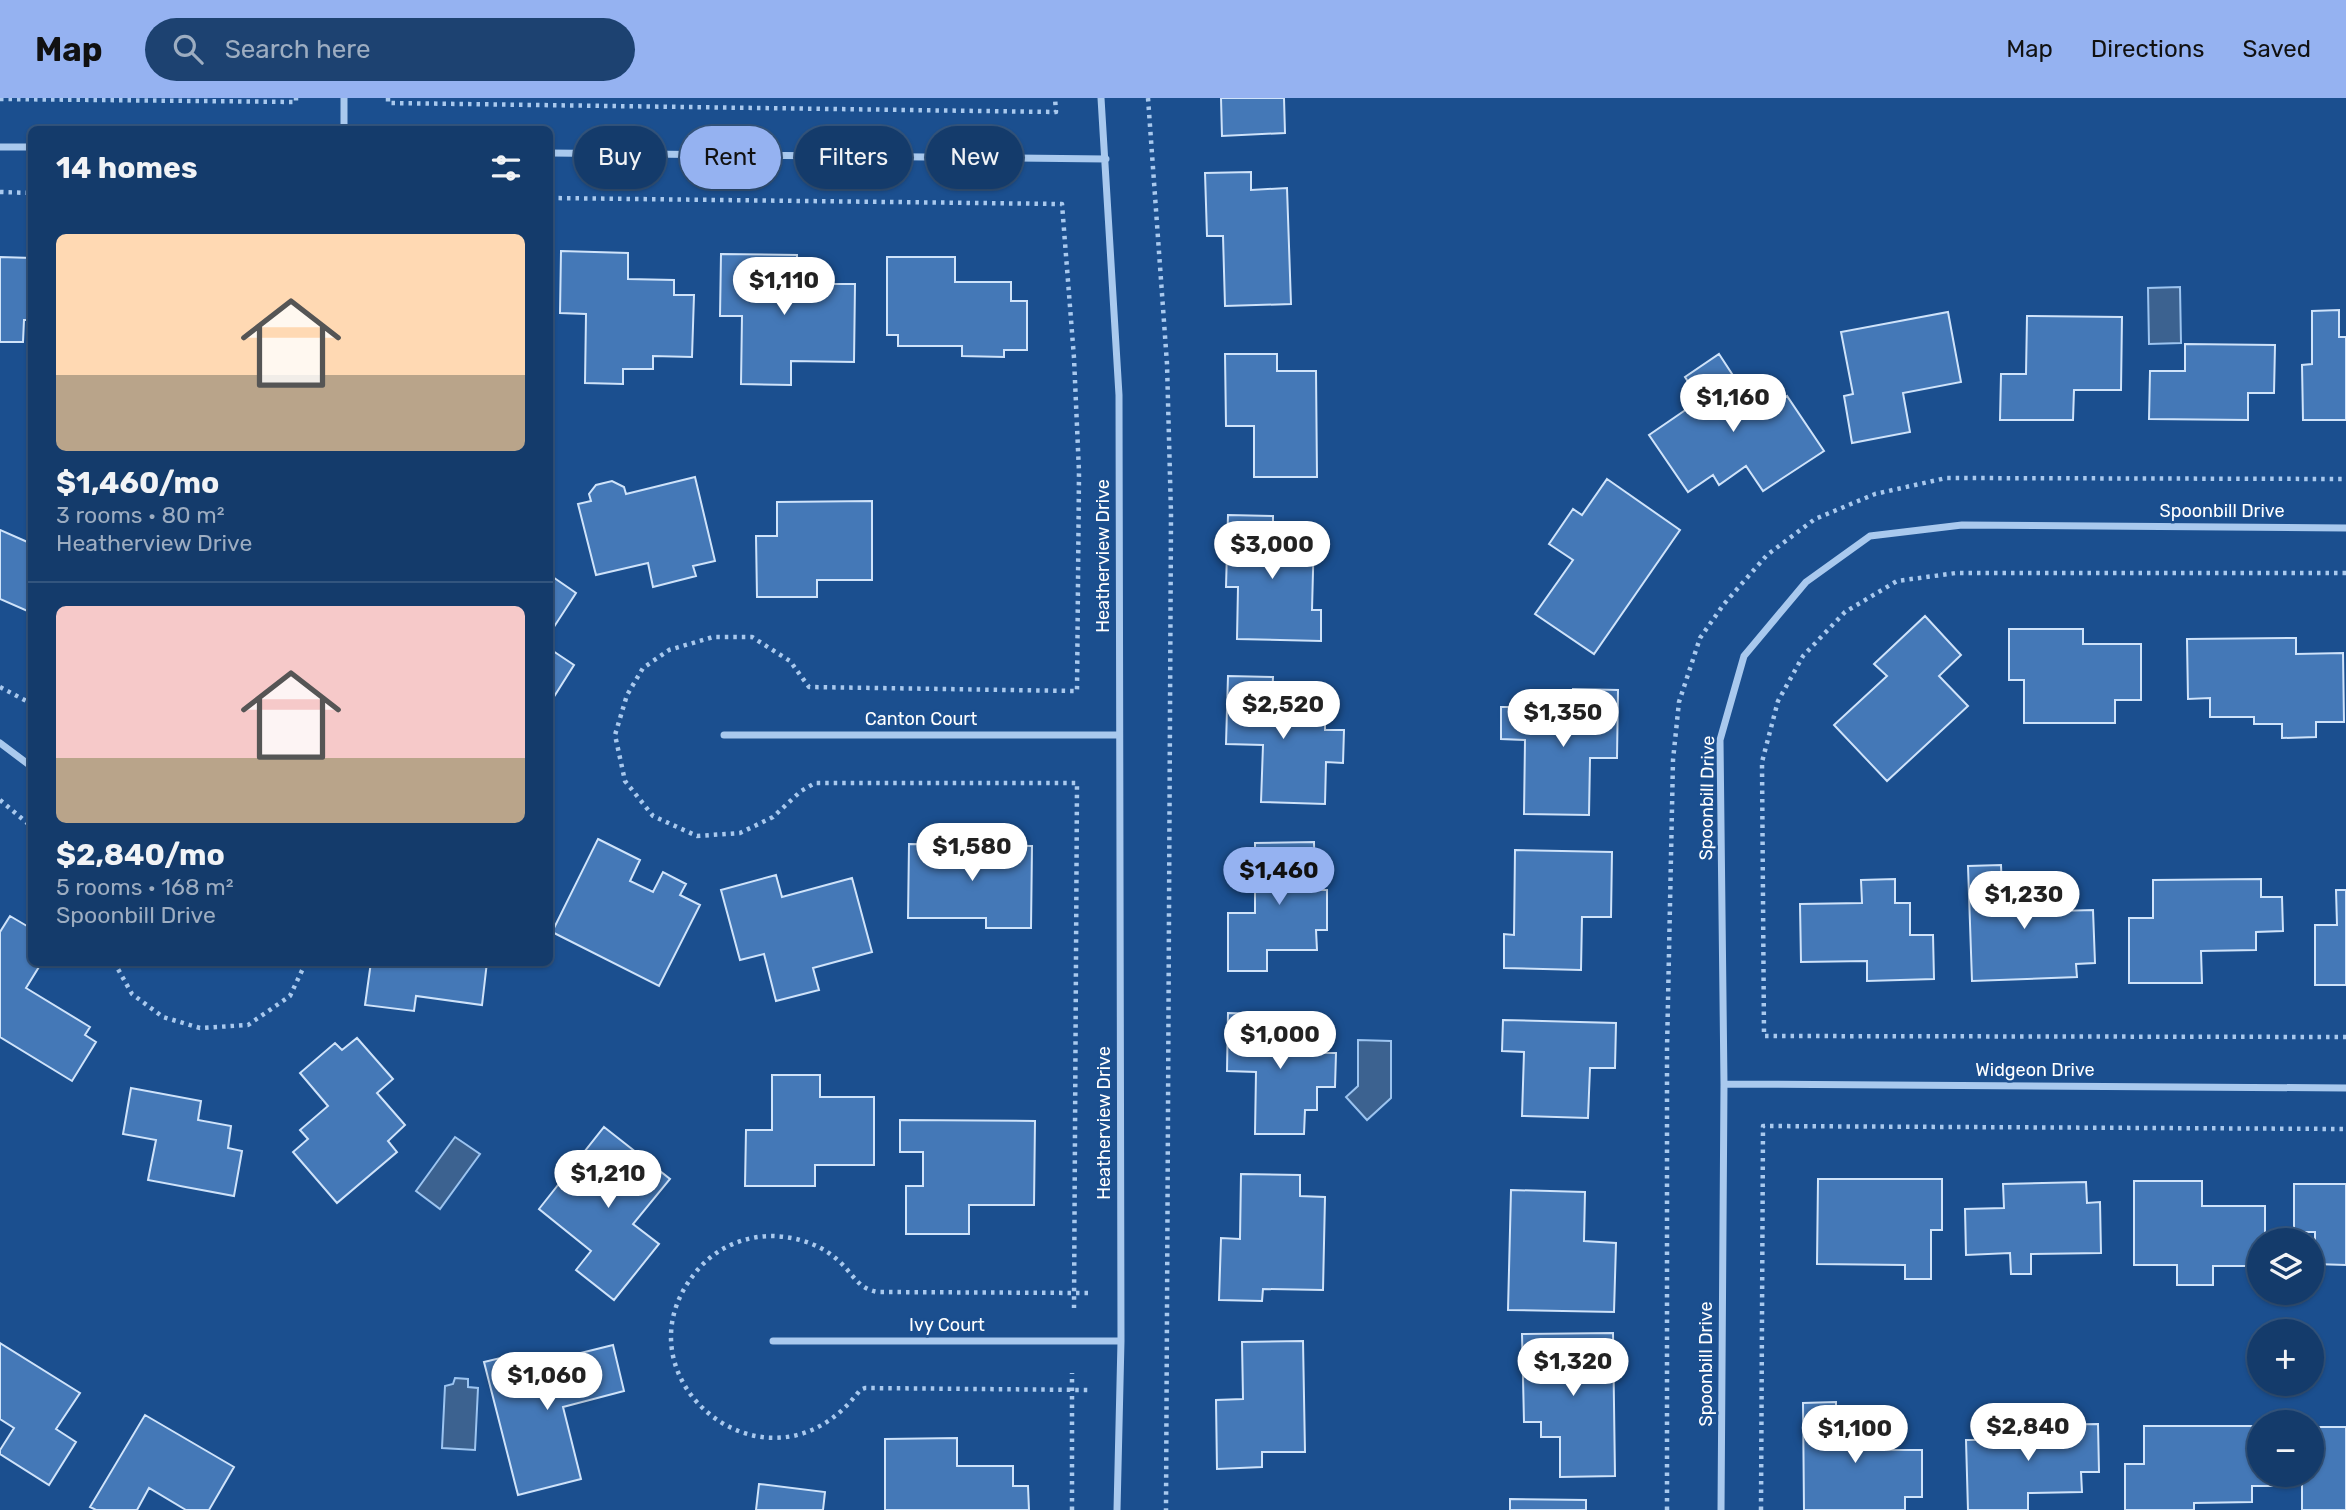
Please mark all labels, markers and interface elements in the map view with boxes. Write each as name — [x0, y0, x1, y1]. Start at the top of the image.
search box — [145, 18, 635, 81]
text: Map — [35, 30, 103, 69]
icon: search — [169, 30, 207, 68]
text: Search here — [225, 34, 370, 65]
text: Map — [2006, 35, 2053, 63]
text: Directions — [2091, 35, 2204, 63]
text: Saved — [2242, 35, 2311, 63]
chip: Buy — [574, 126, 666, 189]
chip: Rent — [680, 126, 781, 189]
chip: Filters — [795, 126, 912, 189]
chip: New — [926, 126, 1023, 189]
icon: filters — [487, 149, 525, 187]
text: 14 homes — [56, 150, 198, 186]
pin: $1,110 — [727, 258, 841, 317]
text: $1,110 — [749, 266, 819, 294]
icon: home — [228, 280, 354, 406]
pin: $1,160 — [1676, 374, 1790, 434]
text: $1,160 — [1696, 383, 1770, 411]
text: $1,460/mo — [56, 465, 219, 501]
street label: Heatherview Drive — [1092, 479, 1114, 633]
street label: Spoonbill Drive — [2159, 500, 2285, 522]
text: 3 rooms · 80 m² — [56, 501, 225, 529]
pin: $3,000 — [1215, 522, 1329, 581]
text: Heatherview Drive — [56, 529, 252, 557]
text: $3,000 — [1230, 530, 1314, 558]
icon: home — [228, 652, 354, 778]
pin: $2,520 — [1226, 682, 1340, 741]
text: $2,520 — [1242, 690, 1324, 718]
pin: $1,350 — [1506, 690, 1620, 749]
text: $1,350 — [1524, 698, 1602, 726]
street label: Canton Court — [865, 708, 977, 730]
street label: Spoonbill Drive — [1695, 735, 1719, 861]
pin: $1,580 — [915, 824, 1029, 883]
text: $1,580 — [932, 832, 1012, 860]
text: $2,840/mo — [56, 837, 225, 873]
pin: $1,460 — [1222, 848, 1336, 907]
text: $1,460 — [1239, 856, 1319, 884]
pin: $1,230 — [1967, 872, 2081, 931]
text: 5 rooms · 168 m² — [56, 873, 234, 901]
text: $1,230 — [1985, 880, 2063, 908]
text: Spoonbill Drive — [56, 901, 216, 929]
pin: $1,000 — [1223, 1012, 1337, 1071]
text: $1,000 — [1240, 1020, 1320, 1048]
street label: Heatherview Drive — [1093, 1046, 1115, 1200]
street label: Widgeon Drive — [1975, 1059, 2095, 1081]
pin: $1,210 — [551, 1150, 665, 1210]
text: $1,210 — [570, 1159, 646, 1187]
map controls — [2247, 1228, 2324, 1487]
button: layers — [2247, 1228, 2324, 1305]
street label: Spoonbill Drive — [1695, 1301, 1717, 1427]
street label: Ivy Court — [909, 1314, 985, 1336]
button: + — [2247, 1319, 2324, 1396]
pin: $1,320 — [1516, 1338, 1630, 1398]
text: $1,320 — [1534, 1347, 1612, 1375]
pin: $1,060 — [490, 1352, 604, 1412]
text: $1,060 — [507, 1361, 587, 1389]
pin: $2,840 — [1971, 1404, 2085, 1463]
pin: $1,100 — [1798, 1406, 1912, 1465]
button: − — [2247, 1410, 2324, 1487]
text: $2,840 — [1986, 1412, 2070, 1440]
text: $1,100 — [1818, 1414, 1892, 1442]

